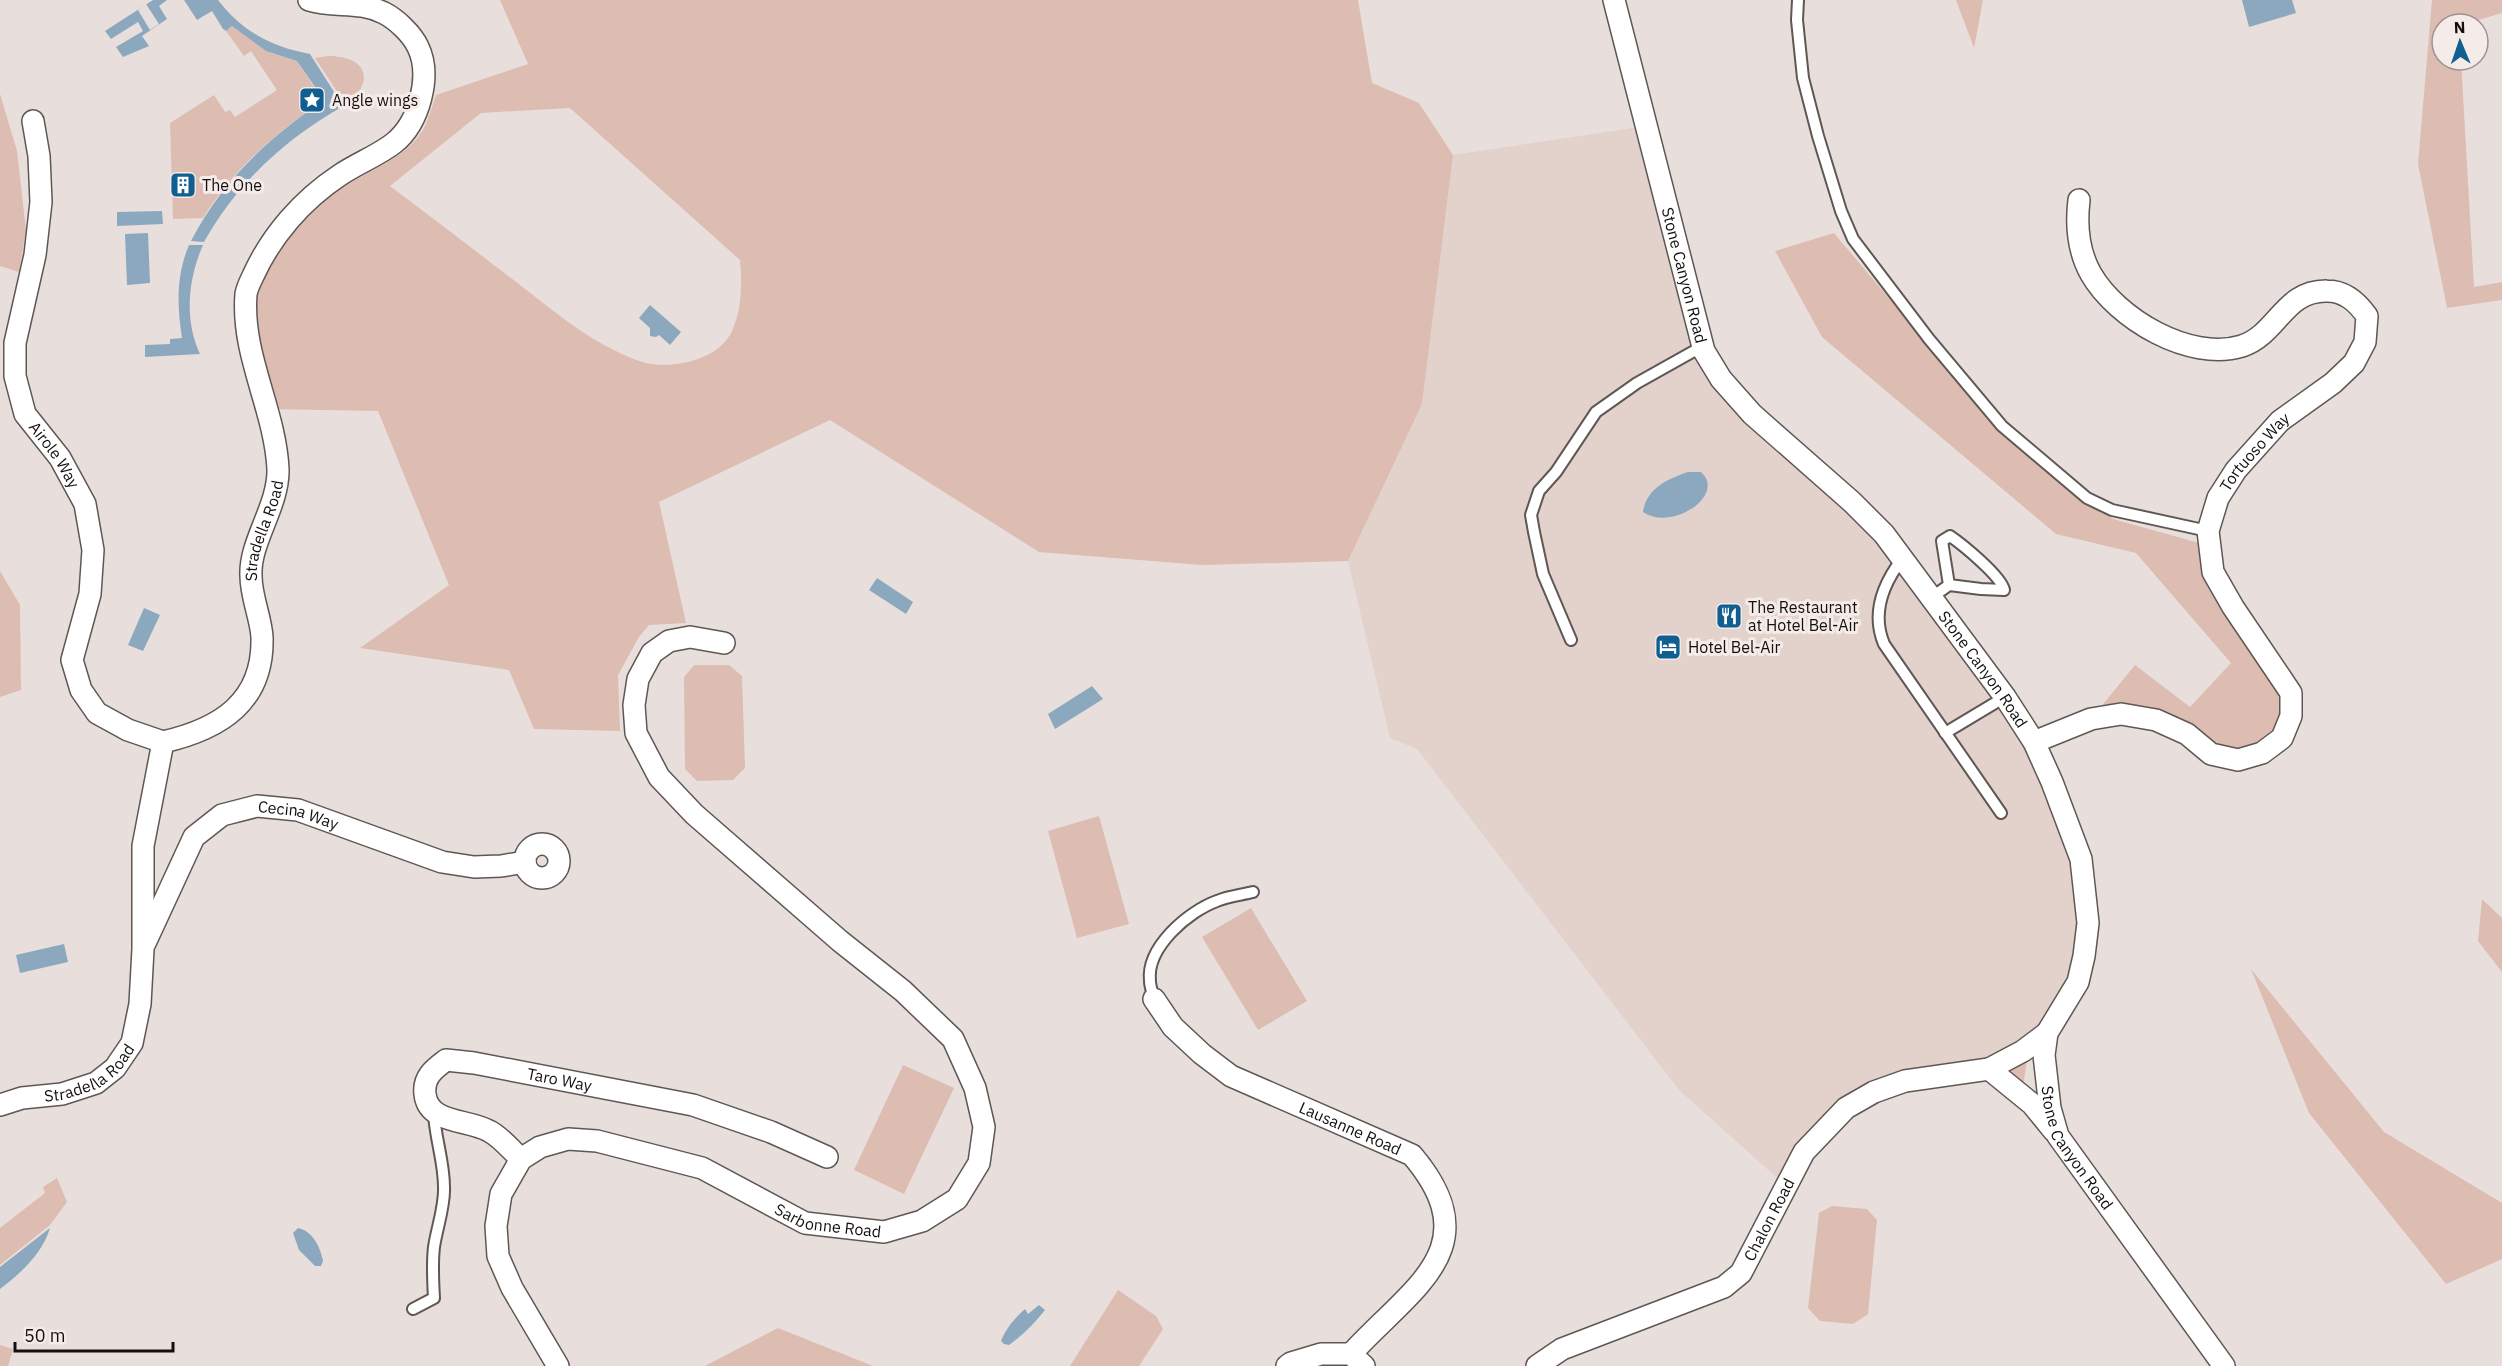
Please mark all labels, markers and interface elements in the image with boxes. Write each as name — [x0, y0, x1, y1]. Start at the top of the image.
north arrow — [2430, 12, 2490, 72]
text: N — [2453, 17, 2466, 37]
place icon: Angle wings — [297, 85, 327, 115]
place label: Angle wings — [332, 90, 418, 110]
building icon: The One — [168, 170, 198, 200]
place label: The One — [202, 175, 262, 195]
street label: Stone Canyon Road — [1658, 205, 1712, 345]
street label: Tortuoso Way — [2215, 408, 2293, 495]
street label: Airole Way — [25, 417, 84, 491]
street label: Stradella Road — [241, 478, 287, 581]
place label: The Restaurant at Hotel Bel-Air — [1748, 597, 1858, 635]
restaurant icon: The Restaurant at Hotel Bel-Air — [1714, 601, 1744, 631]
street label: Stone Canyon Road — [1934, 607, 2032, 731]
hotel icon: Hotel Bel-Air — [1653, 632, 1683, 662]
place label: Hotel Bel-Air — [1688, 637, 1780, 657]
street label: Cecina Way — [257, 796, 342, 834]
street label: Stradella Road — [43, 1040, 139, 1106]
street label: Taro Way — [525, 1063, 594, 1095]
street label: Stone Canyon Road — [2038, 1085, 2118, 1213]
street label: Lausanne Road — [1296, 1097, 1404, 1159]
street label: Chalon Road — [1739, 1175, 1799, 1264]
street label: Sarbonne Road — [771, 1199, 882, 1242]
scale bar — [15, 1315, 172, 1353]
text: 50 m — [24, 1324, 66, 1347]

